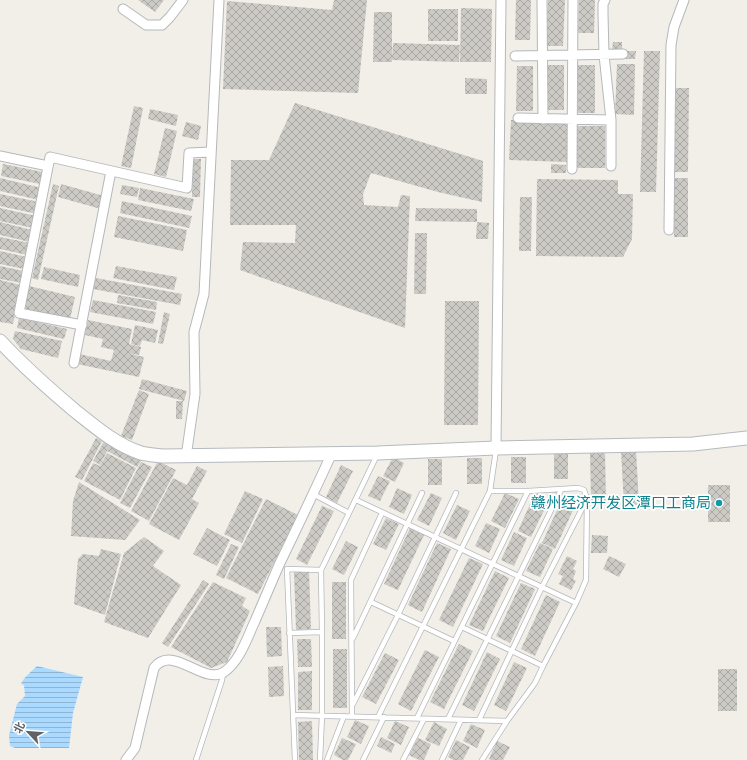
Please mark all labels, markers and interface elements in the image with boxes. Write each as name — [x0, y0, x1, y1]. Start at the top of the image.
place label: 赣州经济开发区潭口工商局 — [531, 494, 711, 512]
marker: 赣州经济开发区潭口工商局 — [714, 498, 724, 508]
north arrow — [8, 712, 48, 752]
text: 北 — [11, 720, 28, 736]

